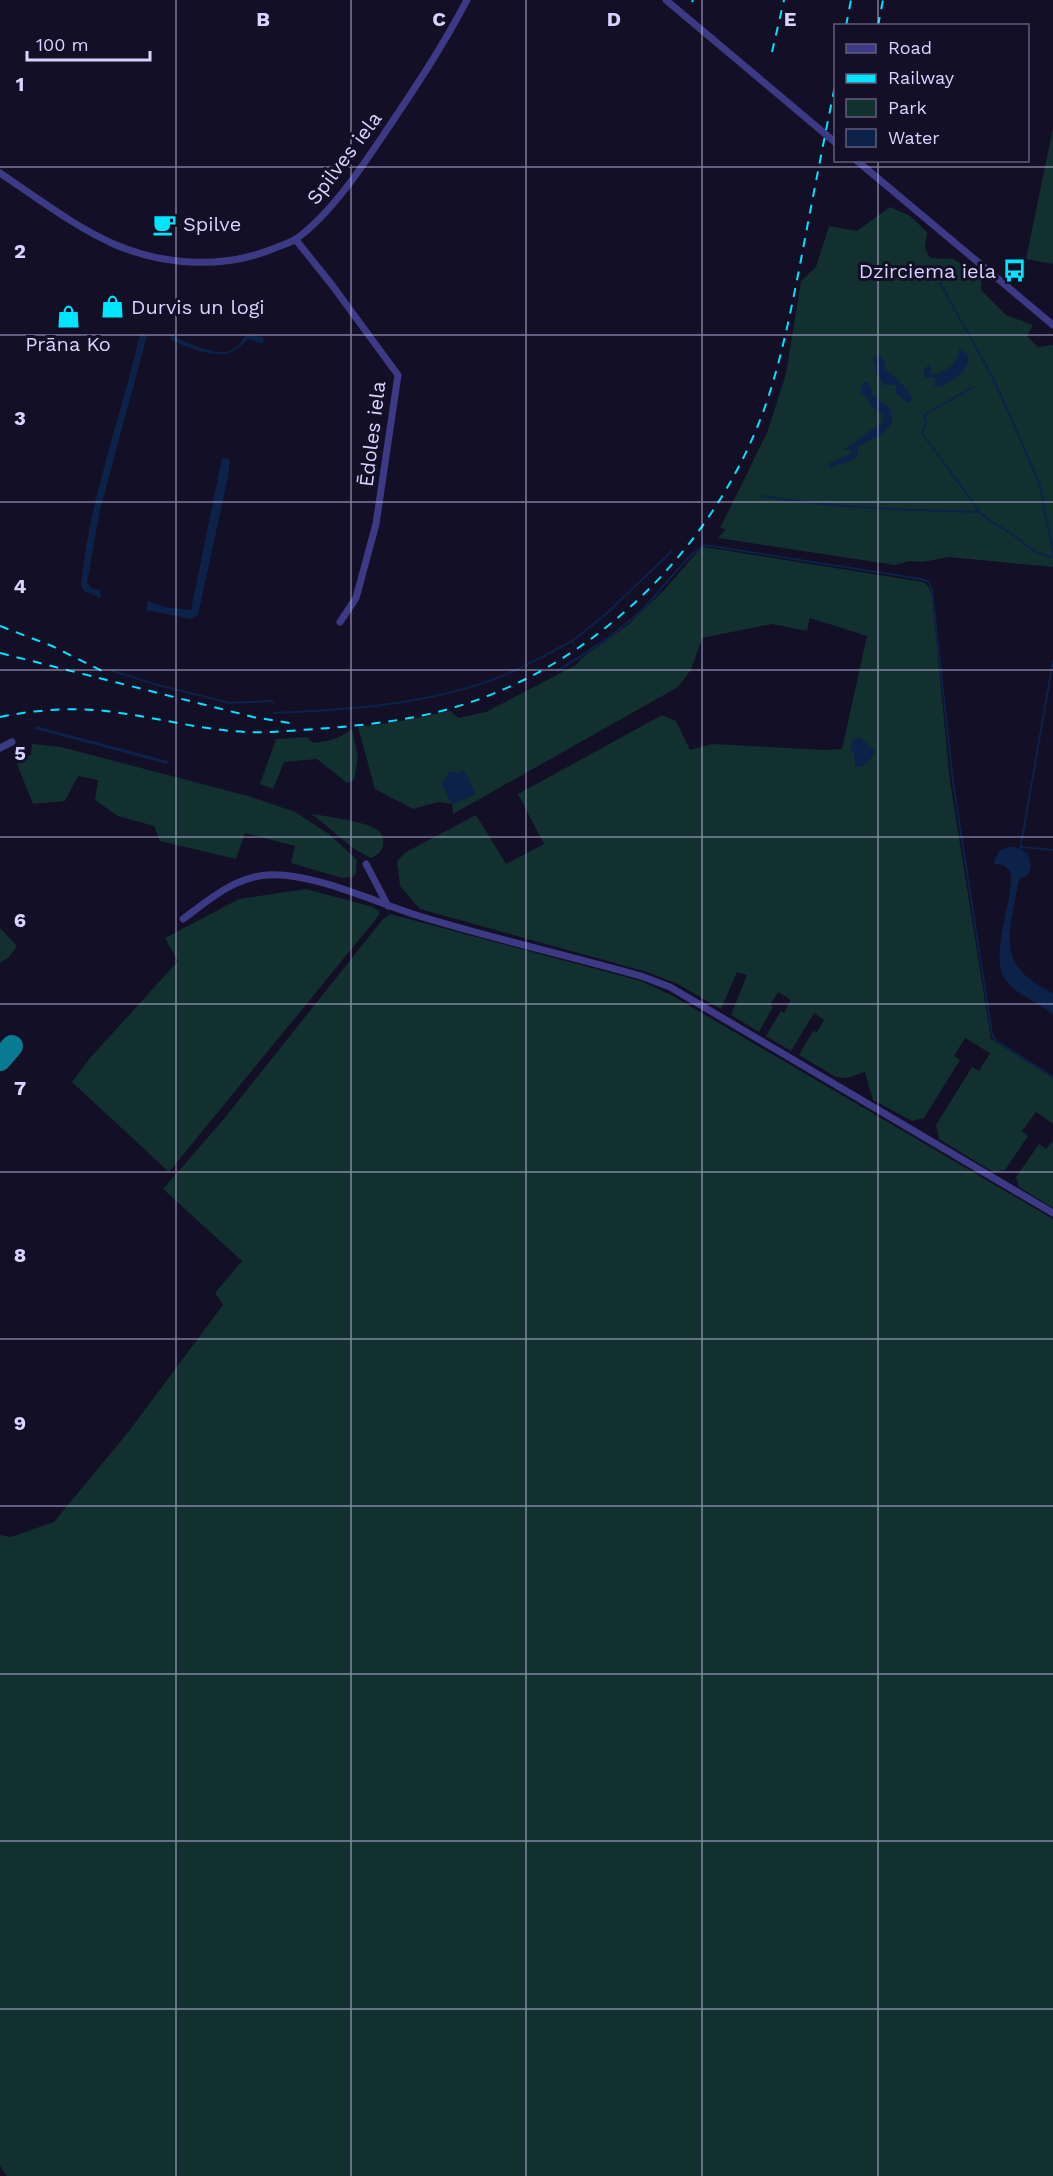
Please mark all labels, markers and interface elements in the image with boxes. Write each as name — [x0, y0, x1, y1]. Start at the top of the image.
text: B — [256, 7, 270, 31]
text: C — [432, 7, 446, 31]
text: D — [607, 7, 621, 31]
text: E — [784, 7, 796, 31]
scale bar — [27, 24, 150, 62]
legend — [834, 24, 1029, 162]
text: 100 m — [36, 34, 89, 55]
text: Road — [888, 37, 932, 58]
text: Railway — [888, 67, 955, 88]
text: 1 — [16, 72, 24, 96]
text: Park — [888, 97, 927, 118]
street label: Spilves iela — [301, 107, 387, 209]
text: Water — [888, 127, 940, 148]
cafe icon: Spilve — [152, 211, 178, 237]
place label: Spilve — [183, 212, 241, 236]
text: 2 — [14, 239, 26, 263]
bus stop icon: Dzirciema iela — [1001, 258, 1027, 284]
place label: Dzirciema iela — [859, 259, 996, 283]
shop icon: Durvis un logi — [100, 294, 126, 320]
place label: Durvis un logi — [131, 295, 265, 319]
shop icon: Prāna Ko — [55, 304, 81, 330]
place label: Prāna Ko — [25, 332, 111, 356]
street label: Ēdoles iela — [354, 380, 390, 488]
text: 3 — [14, 406, 26, 430]
text: 4 — [14, 574, 27, 598]
text: 5 — [14, 741, 26, 765]
text: 6 — [14, 908, 26, 932]
text: 7 — [14, 1076, 26, 1100]
text: 8 — [14, 1243, 26, 1267]
text: 9 — [14, 1411, 26, 1435]

